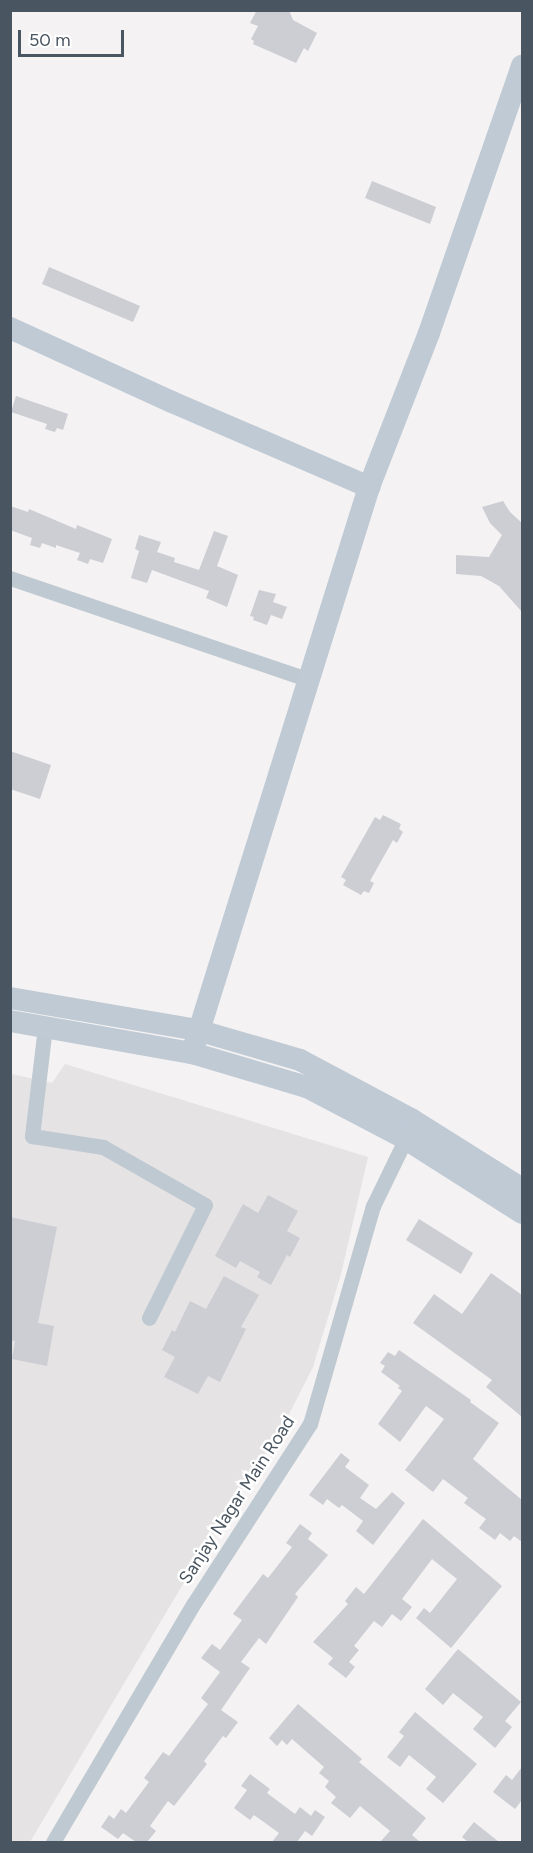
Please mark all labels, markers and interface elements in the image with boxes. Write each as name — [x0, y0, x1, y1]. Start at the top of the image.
scale bar — [21, 18, 128, 56]
text: 50 m — [29, 29, 71, 51]
street label: Sanjay Nagar Main Road — [175, 1412, 299, 1588]

